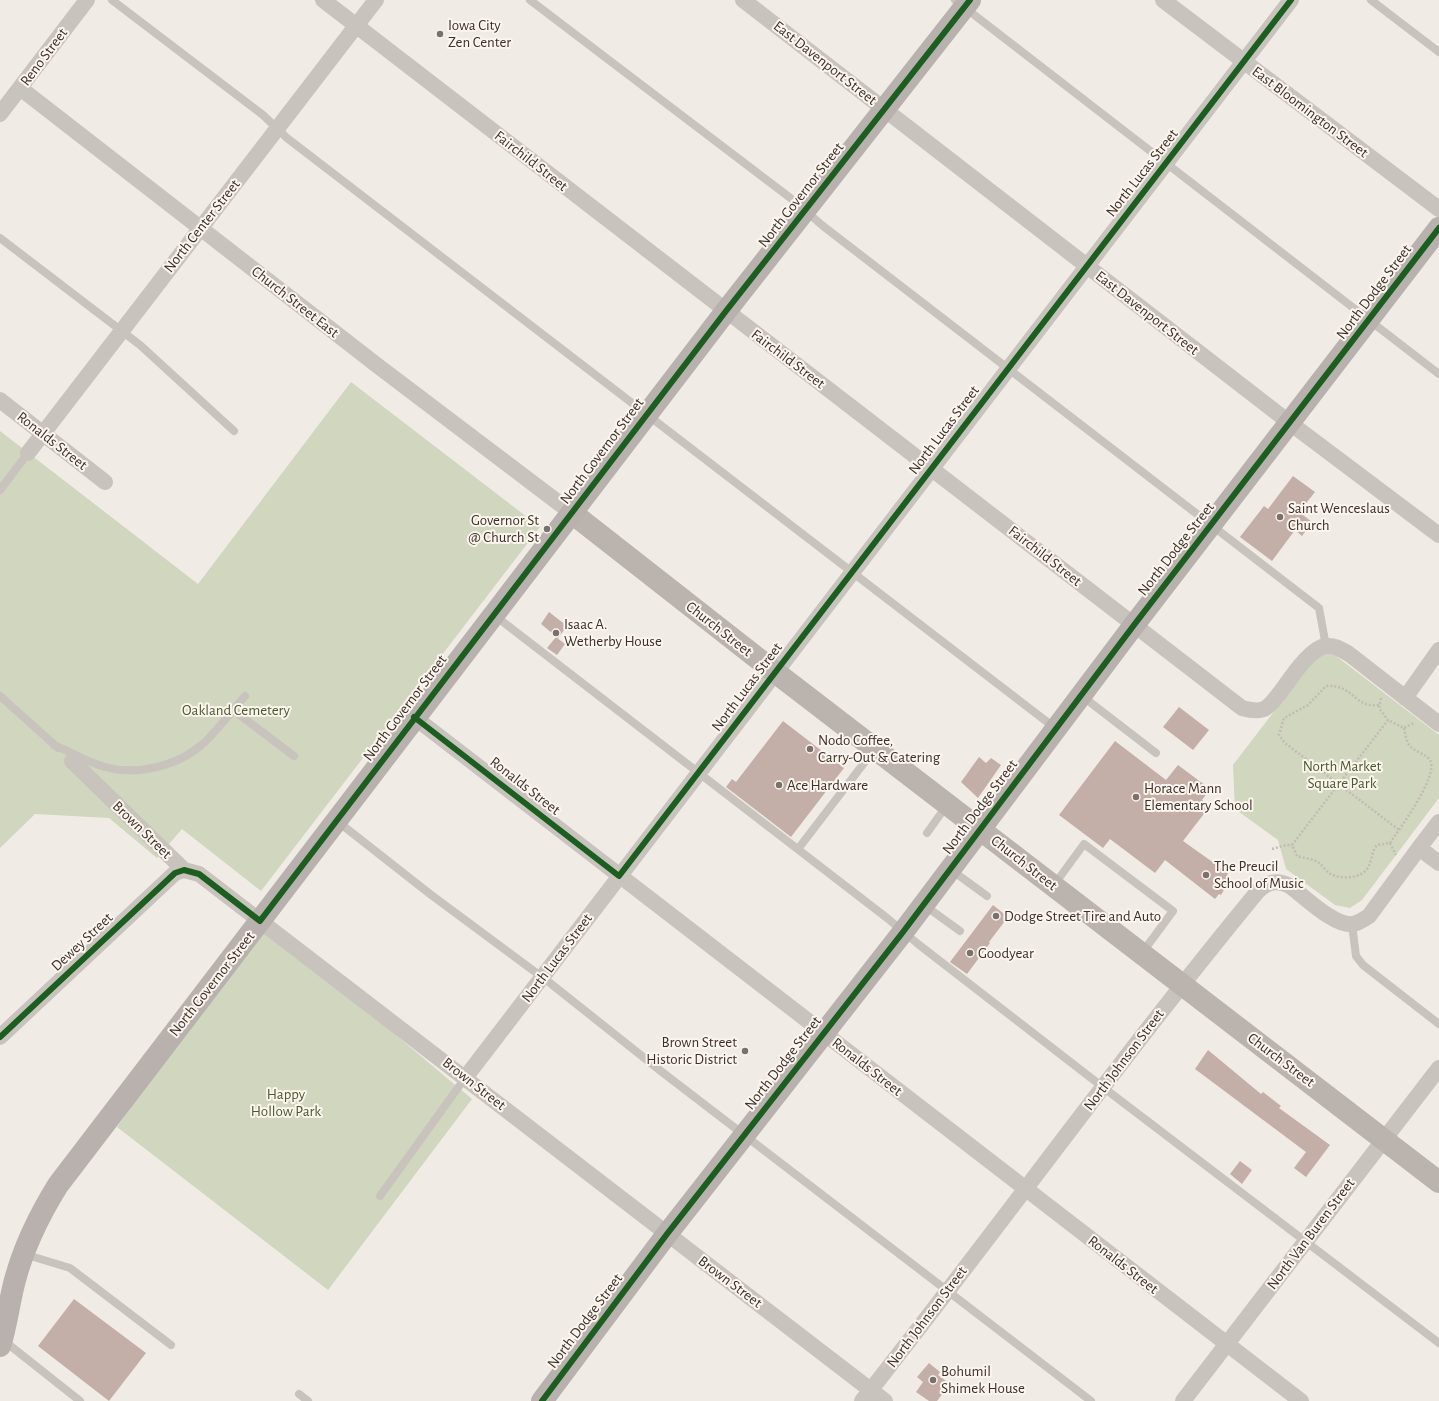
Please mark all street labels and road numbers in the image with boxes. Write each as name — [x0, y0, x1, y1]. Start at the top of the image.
street label: East Davenport Street — [770, 17, 880, 109]
street label: Reno Street — [16, 25, 72, 89]
street label: East Bloomington Street — [1248, 62, 1372, 162]
street label: North Lucas Street — [1102, 125, 1182, 221]
street label: Fairchild Street — [491, 127, 571, 195]
street label: North Governor Street — [754, 139, 848, 251]
street label: North Center Street — [160, 176, 244, 276]
street label: North Dodge Street — [1333, 241, 1415, 343]
street label: Church Street East — [248, 262, 342, 342]
street label: East Davenport Street — [1092, 267, 1202, 359]
street label: Fairchild Street — [747, 325, 829, 393]
street label: North Lucas Street — [905, 382, 983, 478]
street label: North Governor Street — [556, 394, 648, 508]
street label: Ronalds Street — [13, 408, 91, 474]
street label: North Dodge Street — [1134, 499, 1218, 599]
street label: Fairchild Street — [1005, 522, 1085, 590]
street label: Church Street — [682, 598, 756, 660]
street label: North Lucas Street — [708, 639, 786, 735]
street label: North Governor Street — [359, 651, 451, 765]
street label: Ronalds Street — [486, 753, 564, 819]
street label: North Dodge Street — [939, 756, 1021, 858]
street label: Brown Street — [109, 797, 175, 863]
street label: Church Street — [987, 832, 1061, 894]
street label: Dewey Street — [47, 909, 117, 975]
street label: North Lucas Street — [518, 910, 596, 1006]
street label: North Governor Street — [165, 928, 259, 1040]
street label: North Johnson Street — [1080, 1006, 1168, 1114]
street label: North Dodge Street — [741, 1013, 825, 1113]
street label: Church Street — [1244, 1029, 1318, 1091]
street label: Ronalds Street — [828, 1034, 906, 1100]
street label: Brown Street — [439, 1054, 509, 1114]
street label: North Van Buren Street — [1263, 1175, 1359, 1293]
street label: Ronalds Street — [1084, 1232, 1162, 1298]
street label: Brown Street — [694, 1252, 766, 1312]
street label: North Johnson Street — [883, 1263, 971, 1371]
street label: North Dodge Street — [544, 1270, 626, 1372]

